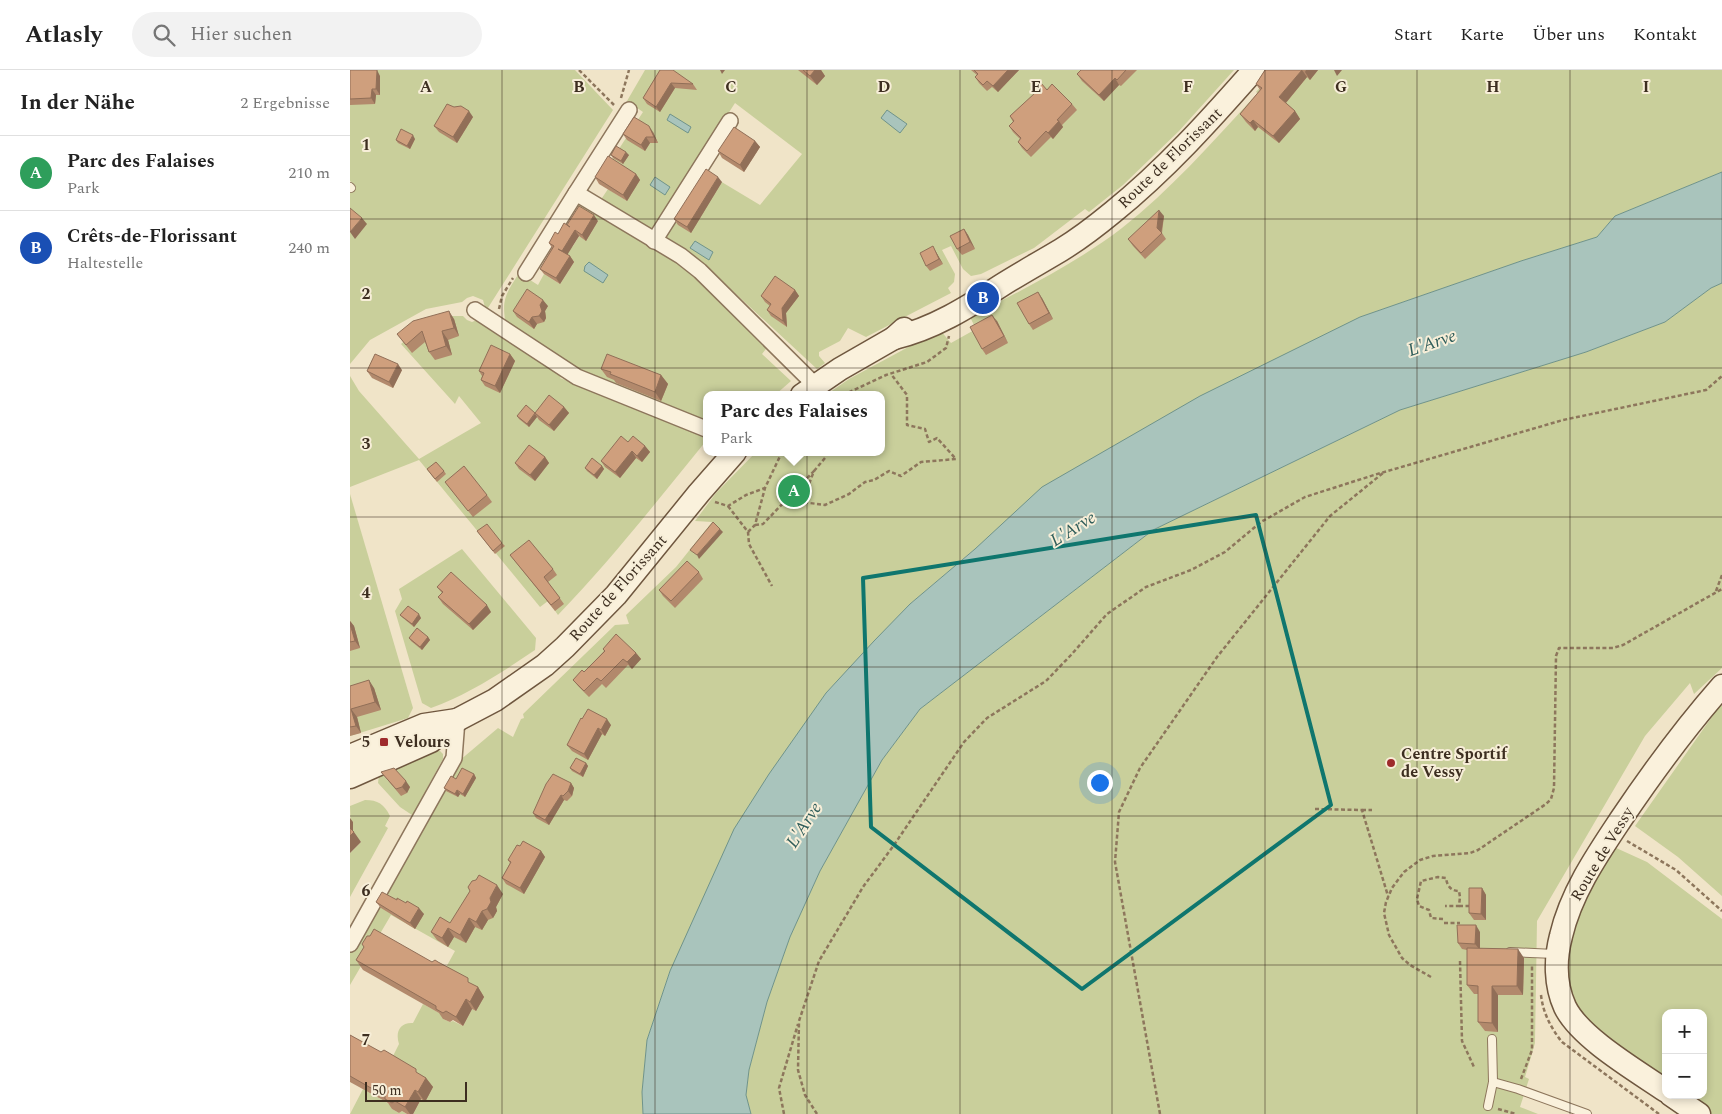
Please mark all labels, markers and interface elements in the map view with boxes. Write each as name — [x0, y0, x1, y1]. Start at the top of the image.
search box — [132, 12, 482, 57]
text: Atlasly — [25, 17, 102, 53]
text: Hier suchen — [190, 20, 292, 49]
icon: search — [150, 21, 178, 49]
text: Start — [1394, 21, 1432, 48]
text: Karte — [1460, 21, 1504, 48]
text: Über uns — [1532, 21, 1605, 48]
text: Kontakt — [1633, 21, 1697, 48]
text: A — [420, 75, 433, 99]
text: B — [573, 75, 585, 99]
text: C — [725, 75, 737, 99]
text: D — [878, 75, 891, 99]
text: E — [1031, 75, 1041, 99]
text: F — [1183, 75, 1193, 99]
text: G — [1335, 75, 1347, 99]
text: H — [1486, 75, 1500, 99]
text: I — [1643, 75, 1649, 99]
text: In der Nähe — [20, 87, 135, 119]
text: 2 Ergebnisse — [240, 91, 330, 115]
street label: Route de Florissant — [1112, 102, 1228, 214]
text: 1 — [362, 133, 370, 157]
text: Parc des Falaises — [67, 147, 215, 176]
text: A — [30, 161, 42, 185]
text: 210 m — [288, 161, 330, 185]
text: Park — [67, 176, 100, 200]
text: Crêts-de-Florissant — [67, 222, 237, 251]
text: B — [30, 236, 42, 260]
text: 240 m — [288, 236, 330, 260]
text: Haltestelle — [67, 251, 143, 275]
pin: B — [967, 279, 999, 317]
text: 2 — [362, 282, 371, 306]
water label: L'Arve — [1404, 322, 1460, 364]
popup — [703, 391, 885, 456]
text: Parc des Falaises — [720, 397, 868, 426]
text: Park — [720, 426, 753, 450]
text: 3 — [362, 432, 371, 456]
pin: A — [778, 472, 810, 510]
water label: L'Arve — [1045, 504, 1101, 554]
street label: Route de Florissant — [563, 529, 673, 647]
text: 4 — [362, 581, 371, 605]
text: 5 — [362, 730, 370, 754]
place label: Velours — [394, 730, 450, 754]
marker: Velours — [378, 736, 390, 748]
place label: Centre Sportif de Vessy — [1401, 742, 1508, 784]
marker: Centre Sportif de Vessy — [1385, 757, 1397, 769]
your location — [1087, 770, 1113, 796]
water label: L'Arve — [779, 797, 829, 853]
street label: Route de Vessy — [1564, 801, 1640, 906]
text: 6 — [362, 879, 371, 903]
map controls — [1662, 1009, 1707, 1099]
button: + — [1662, 1009, 1707, 1054]
text: 7 — [362, 1028, 371, 1052]
button: − — [1662, 1054, 1707, 1099]
scale bar — [365, 1079, 468, 1102]
text: 50 m — [372, 1080, 402, 1101]

